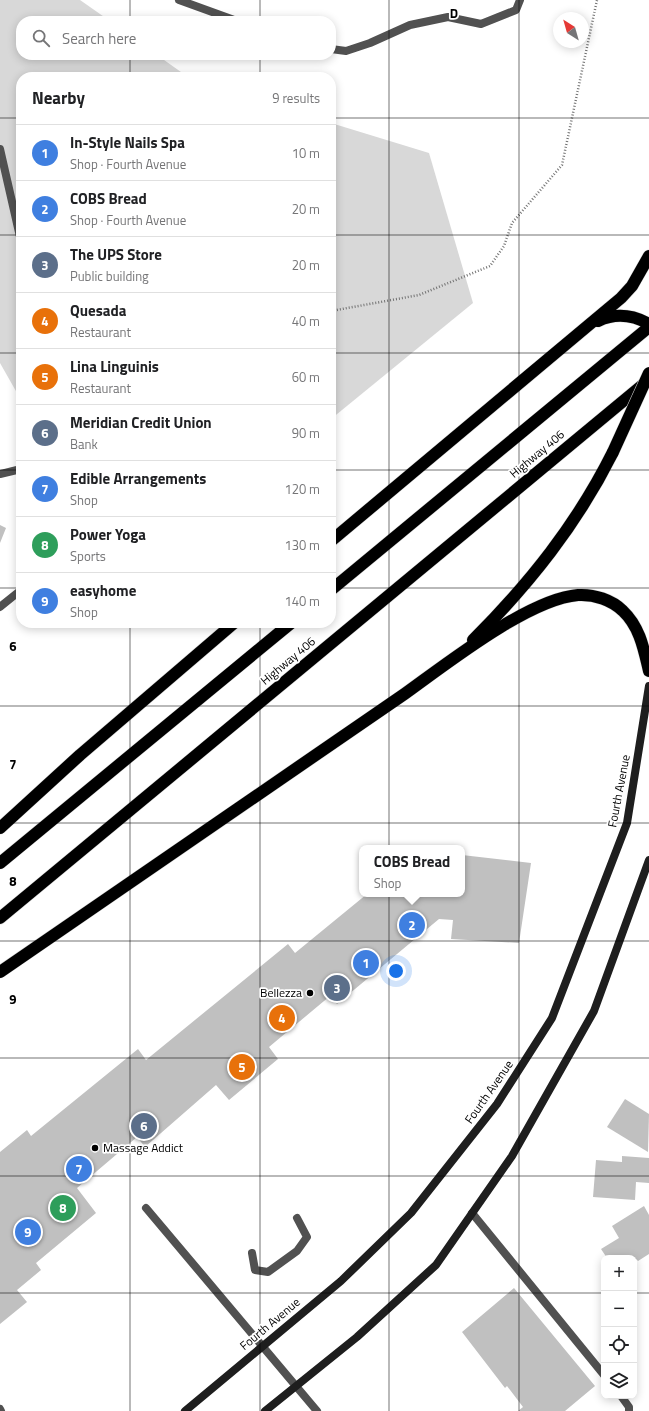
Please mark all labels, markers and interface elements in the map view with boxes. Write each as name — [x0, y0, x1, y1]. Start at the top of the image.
text: D — [450, 3, 458, 23]
north arrow — [553, 12, 589, 48]
search box — [16, 16, 336, 60]
icon: search — [30, 27, 52, 49]
text: Search here — [62, 27, 136, 50]
text: Nearby — [32, 85, 85, 111]
text: 9 results — [272, 88, 320, 108]
text: In-Style Nails Spa — [70, 131, 185, 154]
text: 1 — [41, 143, 49, 163]
text: 10 m — [292, 143, 320, 163]
text: Shop · Fourth Avenue — [70, 154, 186, 174]
text: COBS Bread — [70, 187, 147, 210]
text: 2 — [41, 199, 49, 219]
text: 20 m — [292, 199, 320, 219]
text: Shop · Fourth Avenue — [70, 210, 186, 230]
text: The UPS Store — [70, 243, 162, 266]
text: 3 — [41, 255, 49, 275]
text: 20 m — [292, 255, 320, 275]
text: Public building — [70, 266, 149, 286]
text: Quesada — [70, 299, 126, 322]
text: 4 — [41, 311, 49, 331]
text: 40 m — [292, 311, 320, 331]
text: Restaurant — [70, 322, 131, 342]
text: Lina Linguinis — [70, 355, 159, 378]
text: 5 — [41, 367, 49, 387]
text: 60 m — [292, 367, 320, 387]
text: Restaurant — [70, 378, 131, 398]
text: Meridian Credit Union — [70, 411, 212, 434]
text: 6 — [41, 423, 49, 443]
text: 90 m — [292, 423, 320, 443]
street label: Highway 406 — [505, 425, 569, 482]
text: Bank — [70, 434, 98, 454]
text: Edible Arrangements — [70, 467, 206, 490]
text: 7 — [41, 479, 49, 499]
text: 120 m — [284, 479, 320, 499]
text: Shop — [70, 490, 98, 510]
text: Power Yoga — [70, 523, 146, 546]
text: 8 — [41, 535, 49, 555]
text: 130 m — [284, 535, 320, 555]
text: Sports — [70, 546, 106, 566]
text: easyhome — [70, 579, 136, 602]
text: 9 — [41, 591, 49, 611]
text: 140 m — [284, 591, 320, 611]
text: Shop — [70, 602, 98, 622]
street label: Highway 406 — [256, 632, 320, 689]
text: 6 — [9, 636, 17, 656]
street label: Fourth Avenue — [602, 753, 635, 829]
text: 7 — [9, 754, 17, 774]
popup — [359, 845, 465, 897]
text: COBS Bread — [374, 850, 450, 873]
text: 8 — [9, 871, 17, 891]
text: Shop — [374, 873, 401, 893]
pin: 2 — [399, 910, 425, 940]
pin: 1 — [353, 948, 379, 978]
your location — [386, 961, 406, 981]
pin: 3 — [324, 973, 350, 1003]
place label: Bellezza — [260, 983, 302, 1002]
marker: Bellezza — [305, 988, 315, 998]
text: 9 — [9, 989, 17, 1009]
pin: 4 — [269, 1003, 295, 1033]
pin: 5 — [229, 1052, 255, 1082]
street label: Fourth Avenue — [460, 1056, 518, 1127]
pin: 6 — [131, 1111, 157, 1141]
place label: Massage Addict — [103, 1138, 184, 1157]
marker: Massage Addict — [90, 1143, 100, 1153]
pin: 7 — [66, 1154, 92, 1184]
pin: 8 — [50, 1193, 76, 1223]
pin: 9 — [15, 1217, 41, 1247]
map controls — [601, 1255, 637, 1399]
button: + — [601, 1255, 637, 1291]
button: − — [601, 1291, 637, 1327]
street label: Fourth Avenue — [235, 1293, 304, 1355]
button: locate — [601, 1327, 637, 1363]
button: layers — [601, 1363, 637, 1399]

